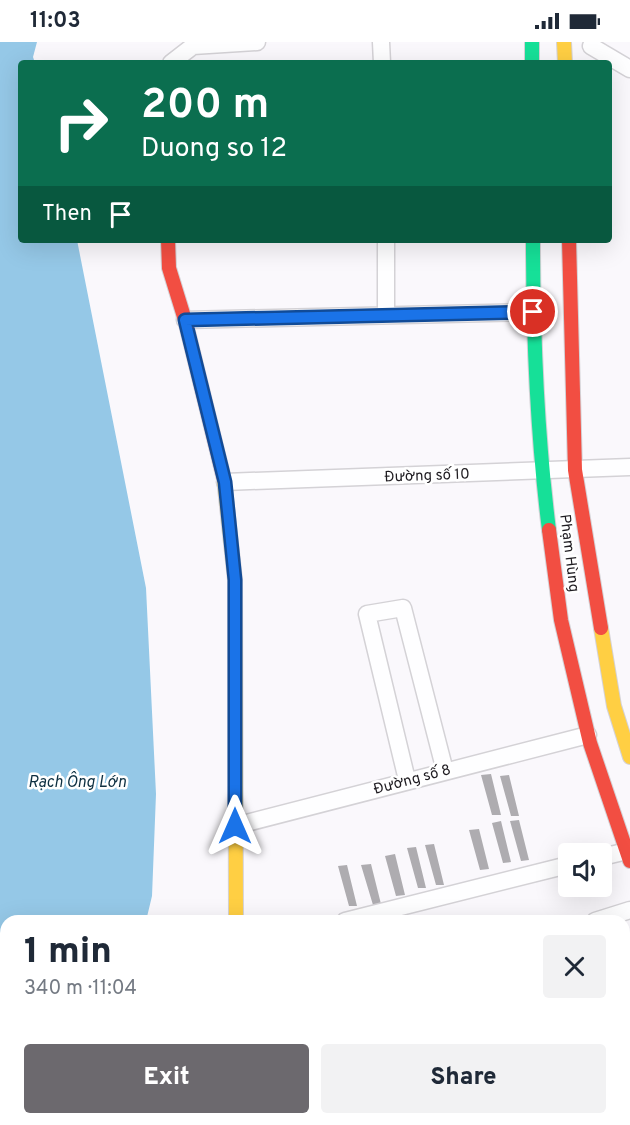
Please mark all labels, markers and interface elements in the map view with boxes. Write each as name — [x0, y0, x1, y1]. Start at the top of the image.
text: 11:03 — [30, 8, 81, 35]
text: 200 m — [141, 80, 269, 133]
icon: right — [42, 84, 120, 162]
text: Duong so 12 — [141, 132, 287, 166]
icon: arrive — [104, 198, 137, 231]
text: Then — [42, 201, 92, 228]
pin — [507, 286, 558, 337]
icon: arrive — [516, 295, 549, 328]
street label: Đường số 10 — [384, 465, 470, 487]
street label: Phạm Hùng — [554, 513, 583, 593]
street label: Đường số 8 — [371, 760, 453, 800]
water label: Rạch Ông Lớn — [28, 771, 126, 793]
position arrow — [203, 794, 267, 858]
map controls — [558, 843, 612, 897]
button: sound — [558, 843, 612, 897]
text: 1 min — [24, 930, 112, 976]
button: close — [543, 935, 606, 998]
text: 340 m · 11:04 — [24, 976, 137, 1002]
button: Exit — [24, 1044, 309, 1113]
button: Share — [321, 1044, 606, 1113]

